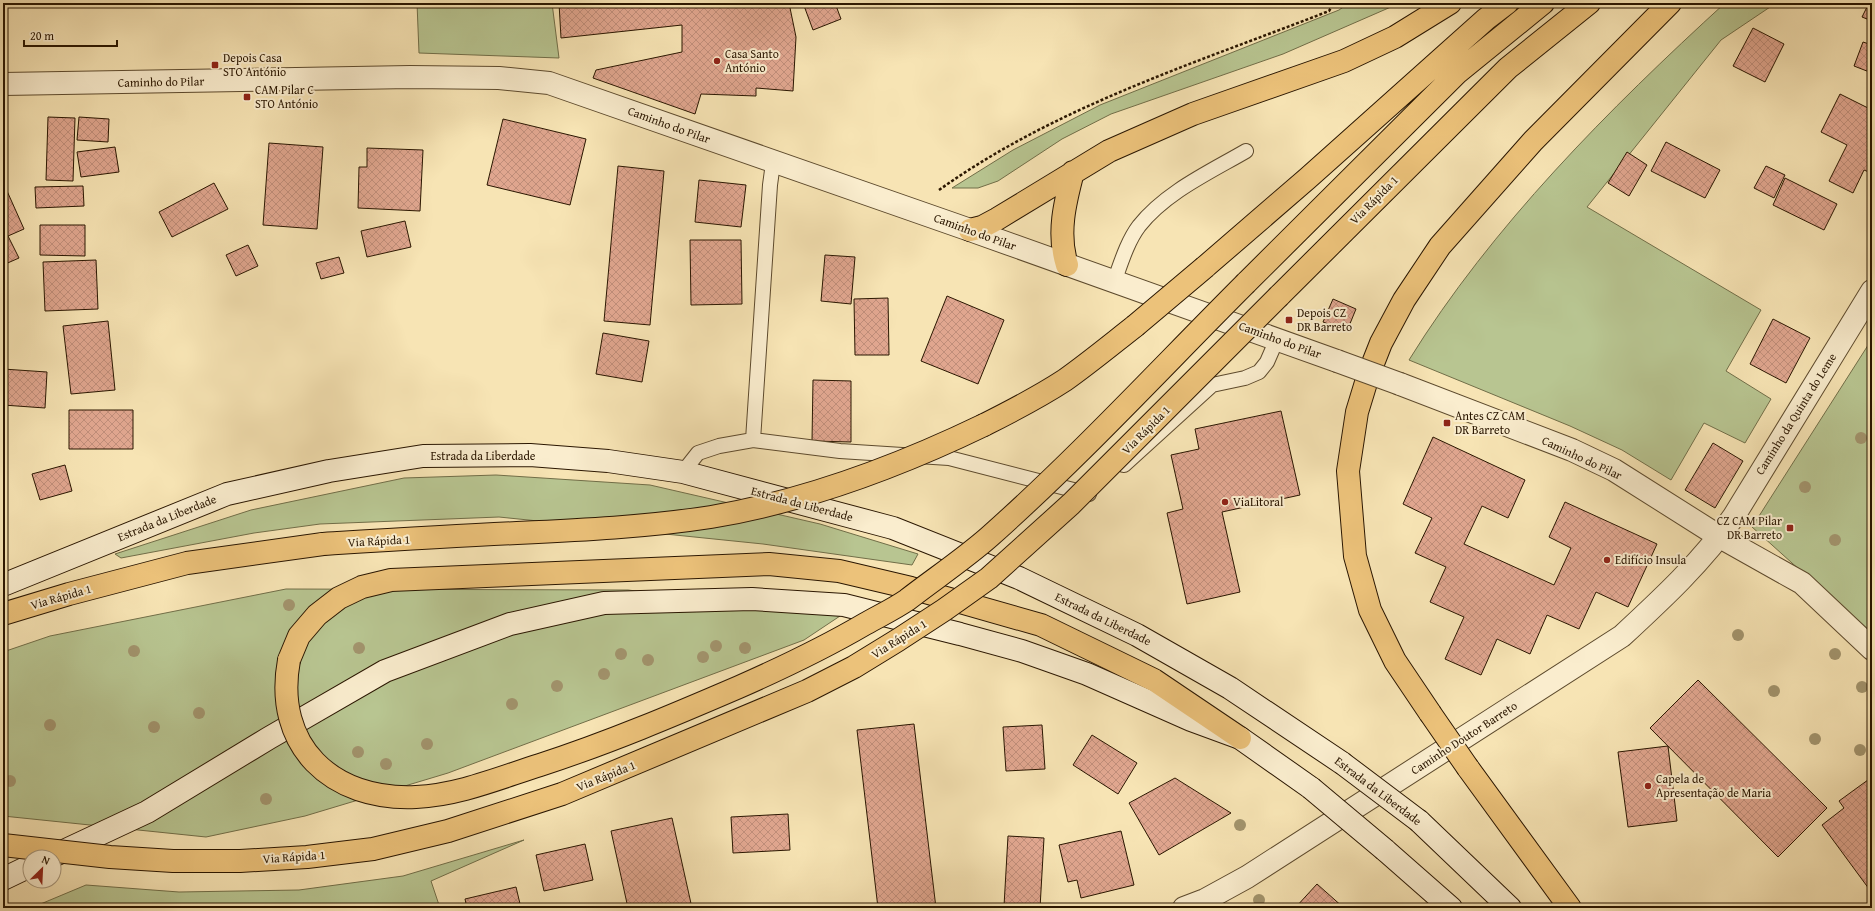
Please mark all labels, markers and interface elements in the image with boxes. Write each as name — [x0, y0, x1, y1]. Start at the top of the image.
scale bar — [24, 22, 117, 48]
text: 20 m — [30, 27, 54, 44]
place label: Casa Santo António — [725, 45, 779, 76]
place label: Depois Casa STO António — [223, 49, 286, 80]
marker: Casa Santo António — [712, 56, 722, 66]
marker: Depois Casa STO António — [210, 60, 220, 70]
street label: Caminho do Pilar — [118, 72, 204, 91]
place label: CAM Pilar C STO António — [255, 81, 318, 112]
marker: CAM Pilar C STO António — [242, 92, 252, 102]
street label: Caminho do Pilar — [626, 102, 713, 147]
street label: Via Rápida 1 — [1346, 171, 1402, 228]
street label: Caminho do Pilar — [932, 209, 1019, 254]
place label: Depois CZ DR Barreto — [1297, 304, 1352, 335]
marker: Depois CZ DR Barreto — [1284, 315, 1294, 325]
street label: Caminho do Pilar — [1237, 317, 1324, 362]
street label: Caminho da Quinta do Leme — [1751, 349, 1840, 478]
street label: Via Rápida 1 — [1118, 401, 1174, 458]
place label: Antes CZ CAM DR Barreto — [1455, 407, 1525, 438]
marker: Antes CZ CAM DR Barreto — [1442, 418, 1452, 428]
street label: Caminho do Pilar — [1539, 432, 1625, 484]
street label: Estrada da Liberdade — [430, 447, 536, 464]
street label: Estrada da Liberdade — [749, 482, 855, 525]
street label: Estrada da Liberdade — [115, 490, 219, 545]
place label: ViaLitoral — [1233, 493, 1284, 510]
marker: ViaLitoral — [1220, 497, 1230, 507]
place label: CZ CAM Pilar DR Barreto — [1717, 512, 1782, 543]
marker: CZ CAM Pilar DR Barreto — [1785, 523, 1795, 533]
street label: Via Rápida 1 — [347, 530, 411, 551]
place label: Edifício Insula — [1615, 551, 1687, 568]
marker: Edifício Insula — [1602, 555, 1612, 565]
street label: Via Rápida 1 — [28, 580, 93, 613]
street label: Estrada da Liberdade — [1052, 588, 1154, 649]
street label: Via Rápida 1 — [868, 615, 930, 662]
street label: Caminho Doutor Barreto — [1407, 697, 1520, 778]
street label: Estrada da Liberdade — [1331, 752, 1426, 829]
street label: Via Rápida 1 — [574, 756, 638, 795]
place label: Capela de Apresentação de Maria — [1656, 770, 1771, 801]
marker: Capela de Apresentação de Maria — [1643, 781, 1653, 791]
street label: Via Rápida 1 — [262, 846, 326, 867]
north arrow — [22, 849, 62, 889]
text: N — [39, 851, 53, 869]

